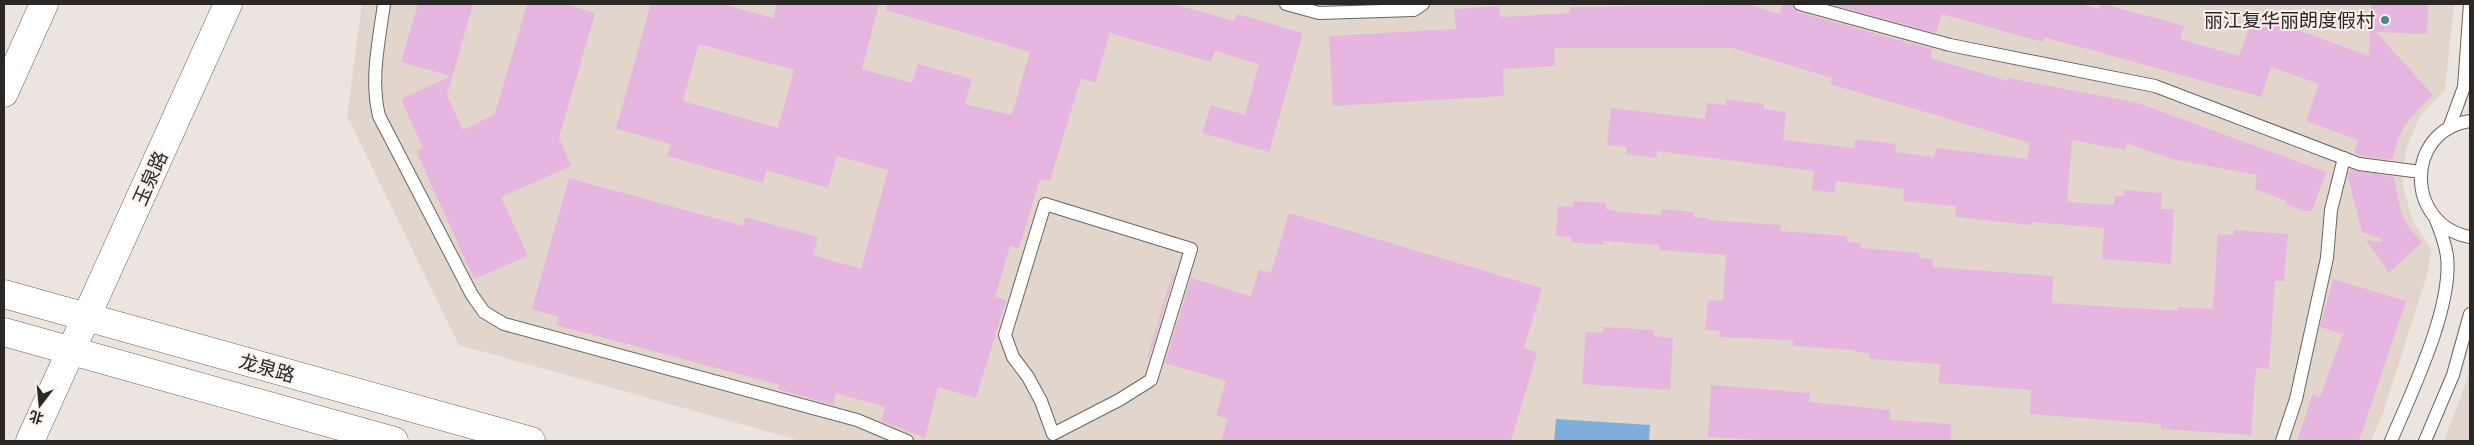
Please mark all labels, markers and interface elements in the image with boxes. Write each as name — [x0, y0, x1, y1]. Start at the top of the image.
place label: 丽江复华丽朗度假村 — [2204, 5, 2375, 34]
marker: 丽江复华丽朗度假村 — [2379, 14, 2391, 26]
street label: 玉泉路 — [125, 146, 174, 210]
street label: 龙泉路 — [236, 346, 299, 389]
north arrow — [15, 380, 65, 430]
text: 北 — [27, 406, 46, 430]

